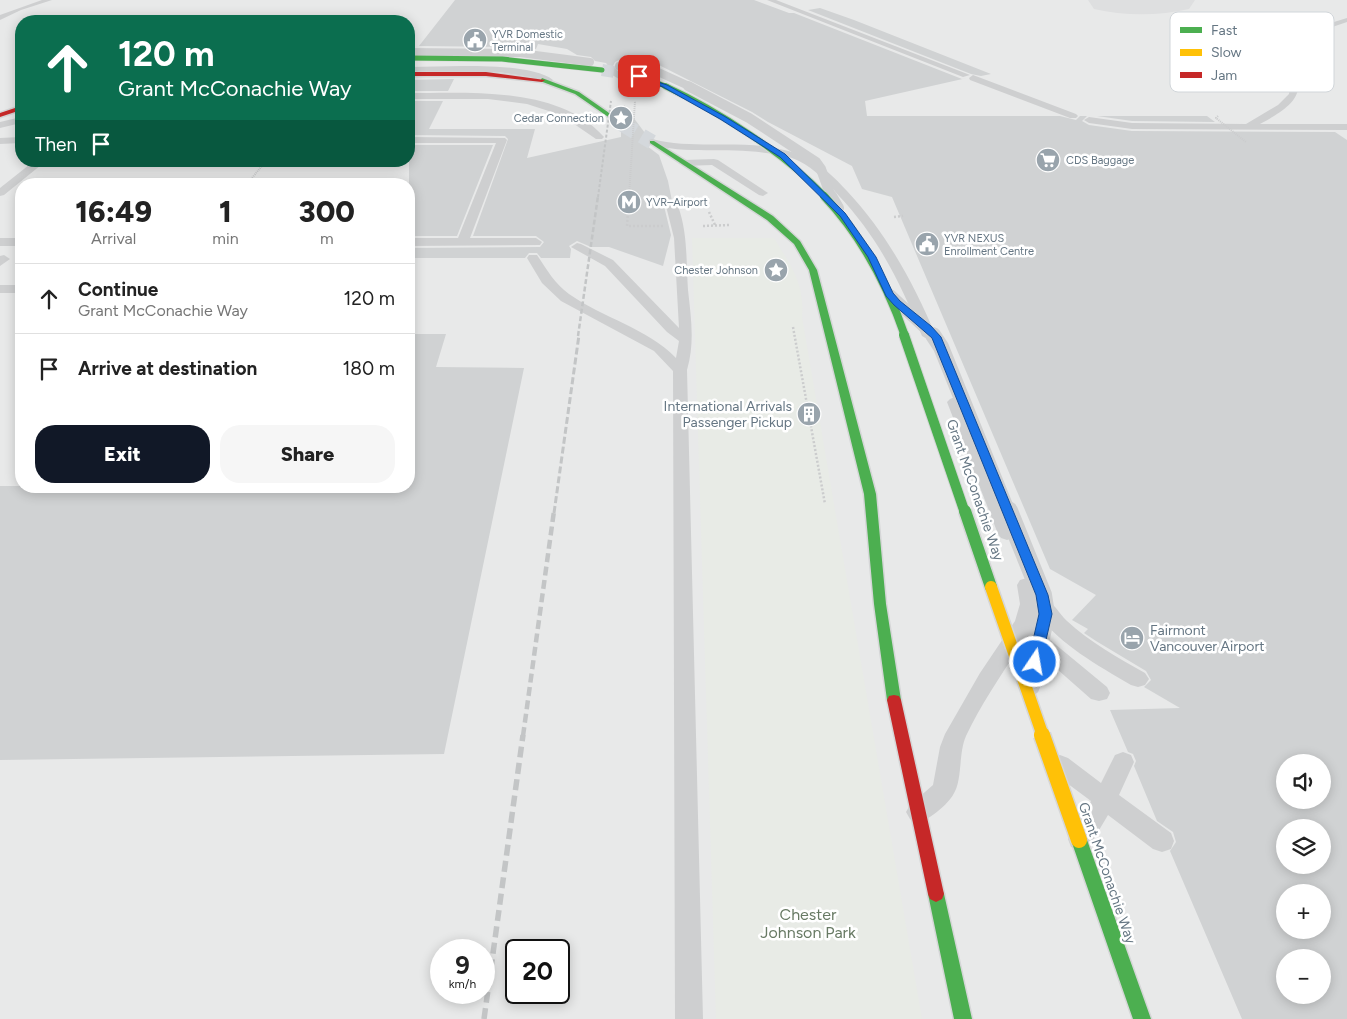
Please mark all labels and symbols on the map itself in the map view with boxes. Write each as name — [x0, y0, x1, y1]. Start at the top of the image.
legend — [1170, 12, 1334, 92]
text: Fast — [1211, 22, 1237, 39]
public building icon: YVR Domestic Terminal — [462, 27, 488, 53]
place label: YVR Domestic Terminal — [492, 28, 563, 54]
text: Slow — [1211, 44, 1242, 61]
pin — [618, 55, 660, 97]
text: Jam — [1211, 67, 1237, 84]
place icon: Cedar Connection — [608, 105, 634, 131]
place label: Cedar Connection — [514, 112, 604, 125]
supermarket icon: CDS Baggage — [1035, 147, 1061, 173]
place label: CDS Baggage — [1066, 154, 1134, 167]
metro station icon: YVR–Airport — [616, 189, 642, 215]
place label: YVR–Airport — [646, 196, 708, 209]
public building icon: YVR NEXUS Enrollment Centre — [914, 231, 940, 257]
place label: YVR NEXUS Enrollment Centre — [944, 232, 1034, 258]
place icon: Chester Johnson — [763, 257, 789, 283]
place label: Chester Johnson — [674, 264, 758, 277]
place label: International Arrivals Passenger Pickup — [664, 398, 792, 431]
building icon: International Arrivals Passenger Pickup — [796, 401, 822, 427]
street label: Grant McConachie Way — [943, 417, 1007, 564]
place label: Fairmont Vancouver Airport — [1150, 622, 1264, 655]
hotel icon: Fairmont Vancouver Airport — [1119, 625, 1145, 651]
position arrow — [1008, 635, 1060, 687]
street label: Grant McConachie Way — [1075, 800, 1139, 947]
park label: Chester Johnson Park — [760, 905, 856, 942]
speed limit sign: 20 — [505, 939, 570, 1004]

